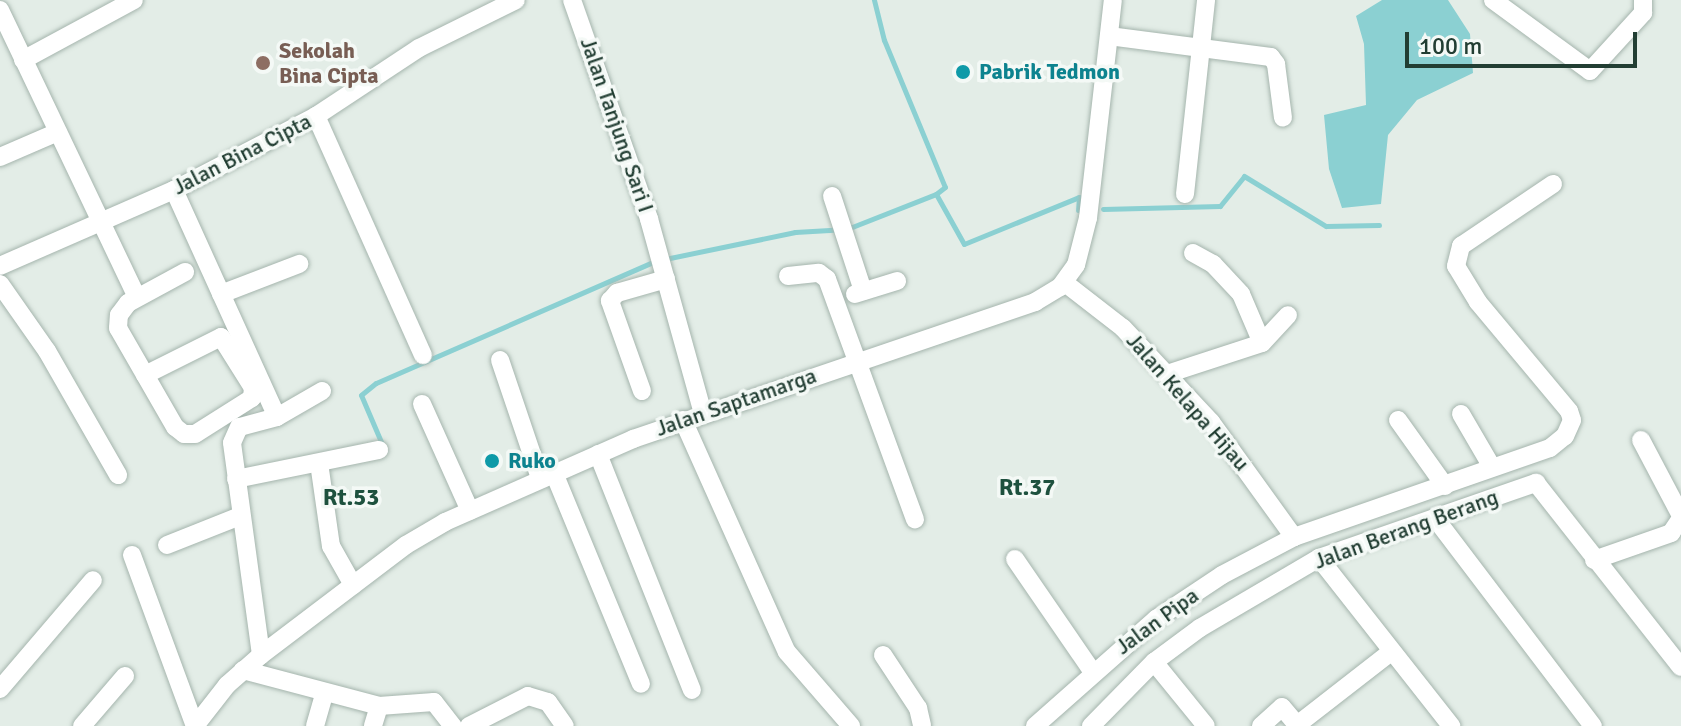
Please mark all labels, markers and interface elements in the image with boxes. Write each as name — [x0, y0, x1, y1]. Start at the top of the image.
scale bar — [1409, 16, 1641, 66]
text: 100 m — [1419, 31, 1482, 61]
street label: Jalan Tanjung Sari I — [575, 34, 659, 216]
place label: Sekolah Bina Cipta — [279, 37, 379, 88]
marker: Sekolah Bina Cipta — [254, 54, 272, 72]
place label: Pabrik Tedmon — [979, 59, 1120, 85]
marker: Pabrik Tedmon — [954, 63, 972, 81]
street label: Jalan Bina Cipta — [168, 108, 316, 200]
street label: Jalan Kelapa Hijau — [1121, 328, 1255, 476]
street label: Jalan Saptamarga — [652, 362, 820, 442]
place label: Ruko — [508, 448, 556, 474]
marker: Ruko — [483, 452, 501, 470]
district label: Rt.37 — [999, 474, 1055, 502]
street label: Jalan Berang Berang — [1310, 483, 1502, 575]
district label: Rt.53 — [323, 484, 379, 512]
street label: Jalan Pipa — [1110, 582, 1204, 660]

